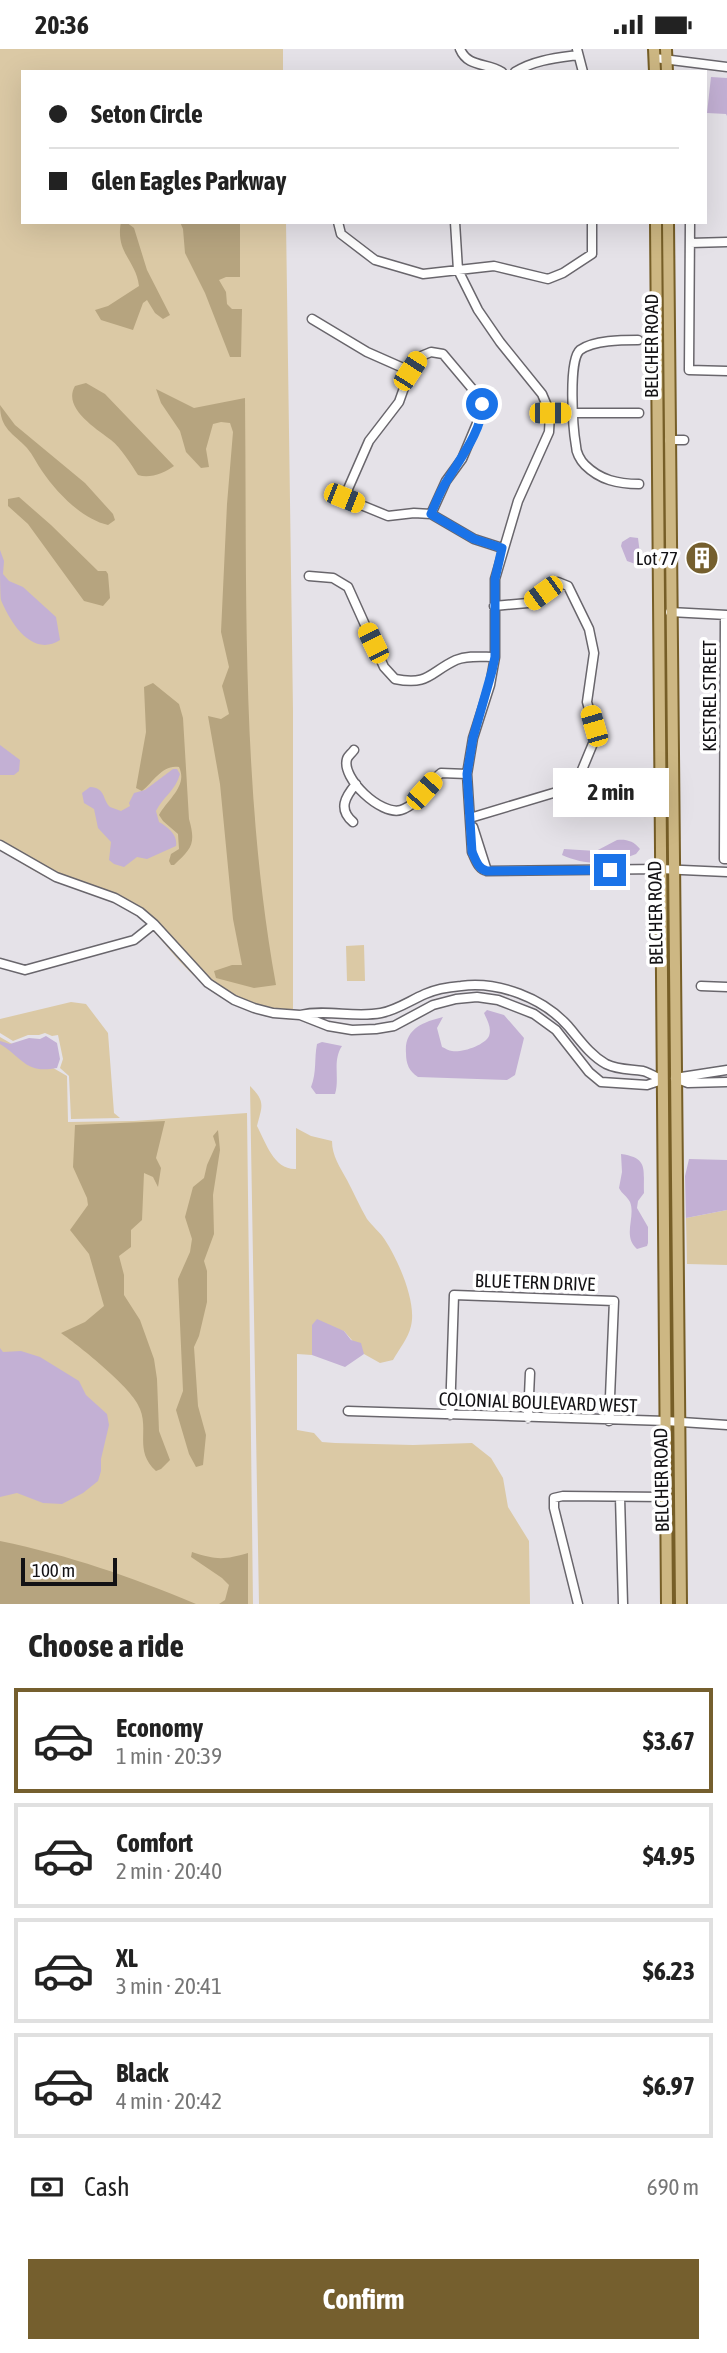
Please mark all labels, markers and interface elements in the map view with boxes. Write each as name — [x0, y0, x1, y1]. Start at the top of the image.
text: 20:36 — [35, 10, 89, 40]
text: Seton Circle — [91, 99, 203, 129]
text: Glen Eagles Parkway — [91, 166, 286, 196]
street label: BELCHER ROAD — [640, 294, 662, 398]
car — [390, 348, 431, 394]
route start — [466, 388, 498, 420]
car — [530, 403, 572, 424]
car — [321, 480, 368, 516]
building icon: Lot 77 — [683, 539, 721, 577]
place label: Lot 77 — [636, 547, 678, 569]
car — [520, 572, 567, 614]
car — [355, 620, 392, 666]
street label: KESTREL STREET — [698, 640, 720, 752]
car — [579, 703, 610, 749]
car — [403, 768, 446, 814]
callout: 2 min — [552, 769, 668, 817]
text: 2 min — [588, 779, 634, 805]
route end — [594, 854, 626, 886]
street label: BELCHER ROAD — [643, 861, 667, 965]
street label: BLUE TERN DRIVE — [474, 1269, 596, 1295]
street label: COLONIAL BOULEVARD WEST — [438, 1388, 638, 1416]
street label: BELCHER ROAD — [649, 1428, 673, 1532]
scale bar — [21, 1555, 117, 1587]
text: 100 m — [32, 1559, 75, 1581]
text: Choose a ride — [28, 1627, 184, 1664]
icon: car — [32, 1709, 95, 1772]
text: Economy — [116, 1713, 203, 1743]
text: $3.67 — [643, 1726, 695, 1756]
text: 1 min · 20:39 — [116, 1743, 222, 1769]
icon: car — [32, 1824, 95, 1887]
text: Comfort — [116, 1828, 193, 1858]
text: $4.95 — [643, 1841, 695, 1871]
text: 2 min · 20:40 — [116, 1858, 222, 1884]
icon: car — [32, 1939, 95, 2002]
text: XL — [116, 1943, 138, 1973]
text: $6.23 — [643, 1956, 695, 1986]
text: 3 min · 20:41 — [116, 1973, 222, 1999]
icon: car — [32, 2054, 95, 2117]
text: Black — [116, 2058, 168, 2088]
text: $6.97 — [643, 2071, 695, 2101]
text: 4 min · 20:42 — [116, 2088, 222, 2114]
icon: cash — [28, 2168, 66, 2206]
text: Cash — [84, 2172, 130, 2202]
text: 690 m — [647, 2174, 699, 2200]
button: Confirm — [28, 2259, 699, 2339]

